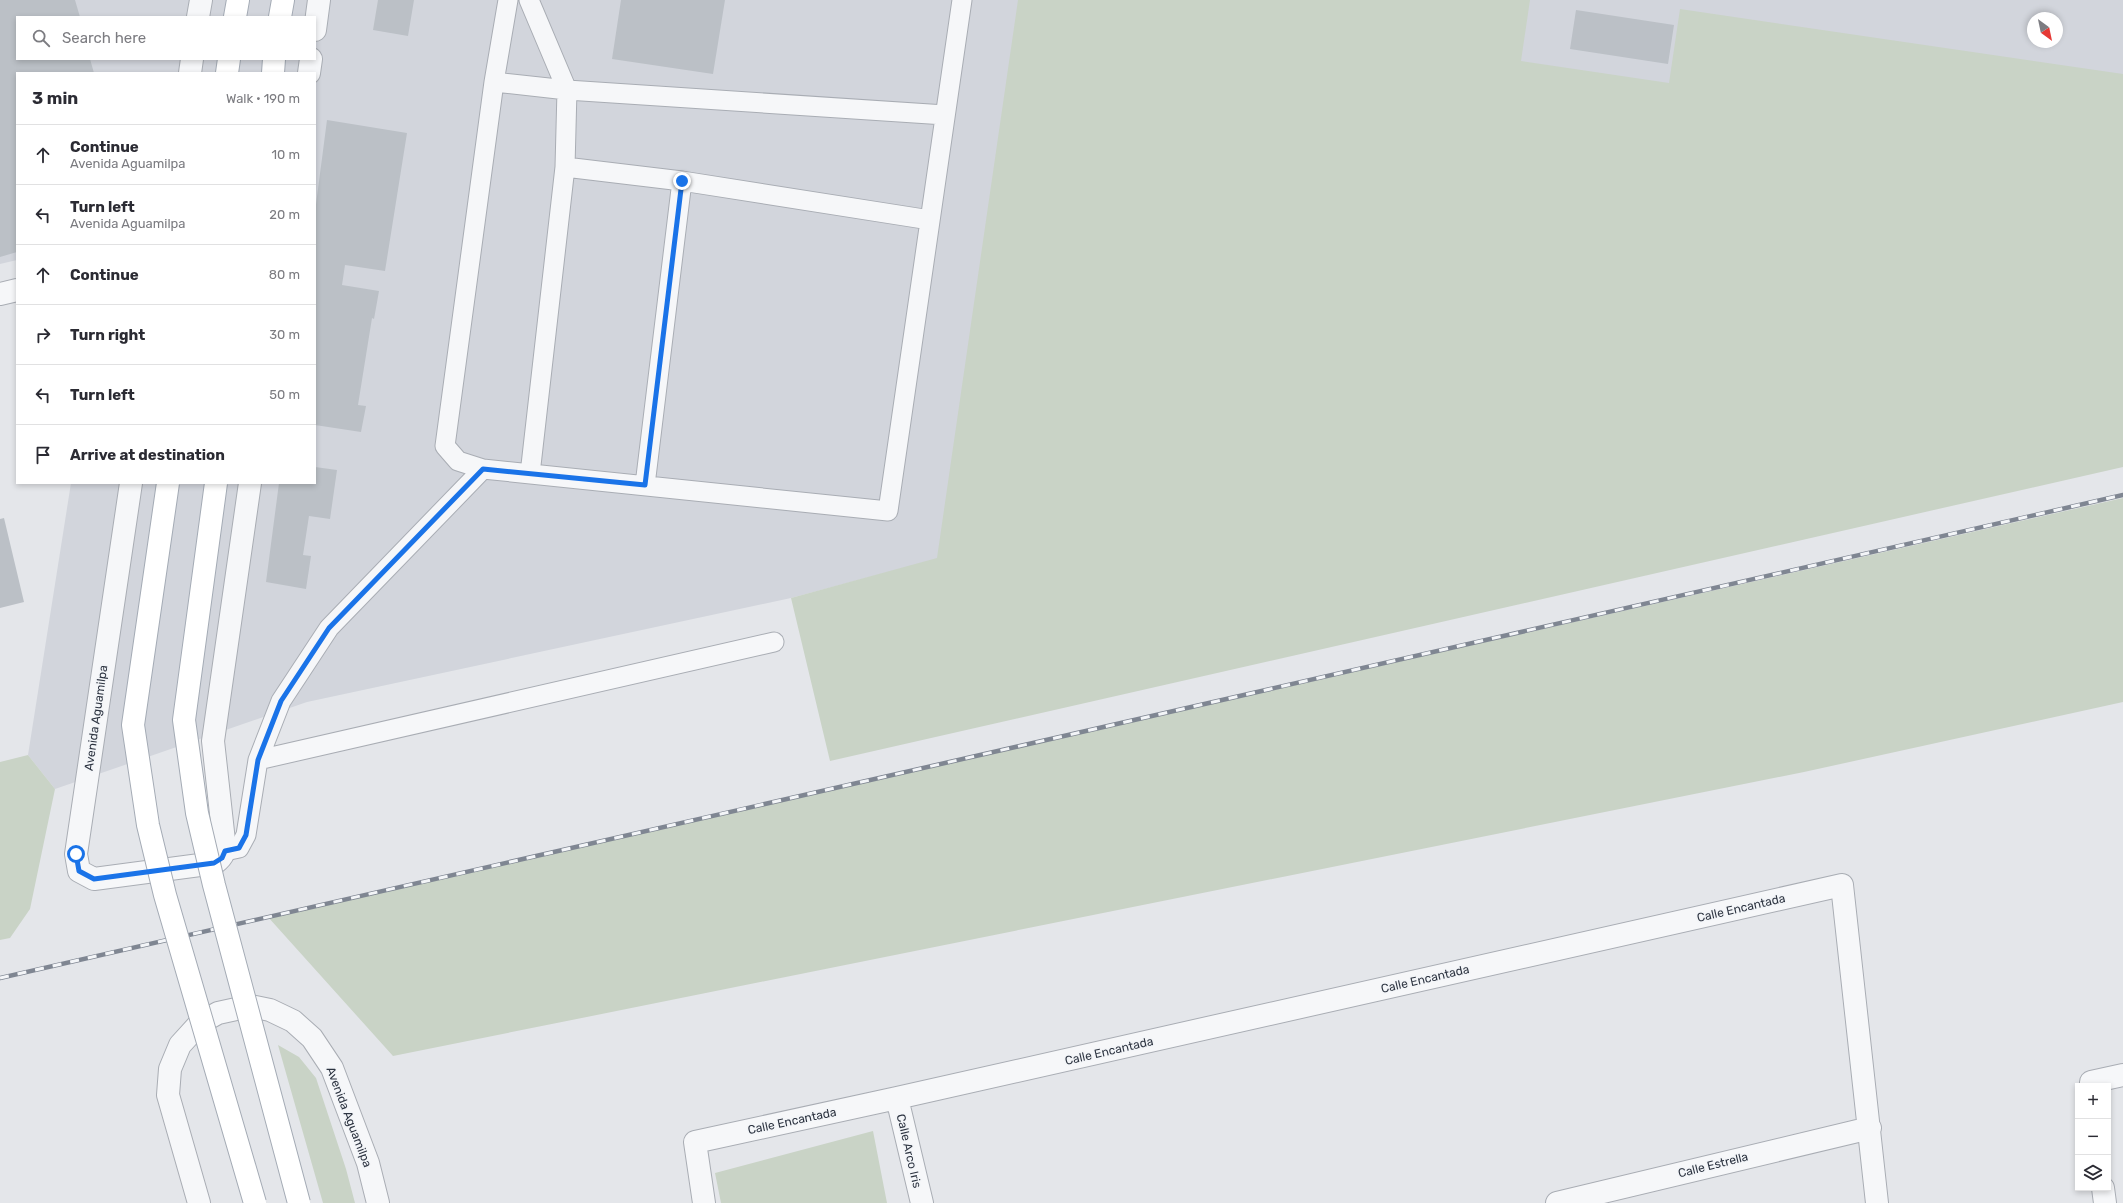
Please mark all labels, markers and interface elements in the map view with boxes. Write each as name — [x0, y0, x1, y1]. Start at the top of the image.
north arrow — [2027, 12, 2063, 48]
search box — [16, 16, 316, 60]
icon: search — [30, 27, 52, 49]
text: Search here — [62, 29, 146, 47]
text: 3 min — [32, 88, 78, 108]
text: Walk · 190 m — [226, 91, 300, 106]
text: Continue — [70, 138, 139, 156]
icon: ahead — [32, 144, 54, 166]
text: 10 m — [271, 147, 300, 162]
text: Avenida Aguamilpa — [70, 156, 186, 171]
route end — [673, 172, 691, 190]
text: Turn left — [70, 198, 135, 216]
icon: left — [32, 204, 54, 226]
text: 20 m — [269, 207, 300, 222]
text: Avenida Aguamilpa — [70, 216, 186, 231]
icon: ahead — [32, 264, 54, 286]
text: Continue — [70, 266, 139, 284]
text: 80 m — [269, 267, 300, 282]
icon: right — [32, 324, 54, 346]
text: Turn right — [70, 326, 145, 344]
text: 30 m — [269, 327, 300, 342]
icon: left — [32, 384, 54, 406]
text: Turn left — [70, 386, 135, 404]
text: 50 m — [269, 387, 300, 402]
icon: arrive — [32, 444, 54, 466]
text: Arrive at destination — [70, 446, 225, 464]
street label: Avenida Aguamilpa — [82, 664, 110, 772]
route start — [67, 845, 85, 863]
street label: Calle Encantada — [1695, 891, 1787, 925]
street label: Calle Encantada — [1379, 962, 1471, 996]
street label: Calle Encantada — [1063, 1034, 1155, 1068]
street label: Avenida Aguamilpa — [323, 1065, 375, 1169]
map controls — [2075, 1083, 2111, 1191]
button: + — [2075, 1083, 2111, 1119]
street label: Calle Encantada — [746, 1105, 838, 1137]
street label: Calle Arco Iris — [894, 1113, 924, 1189]
button: − — [2075, 1119, 2111, 1155]
street label: Calle Estrella — [1676, 1150, 1750, 1180]
button: layers — [2075, 1155, 2111, 1191]

